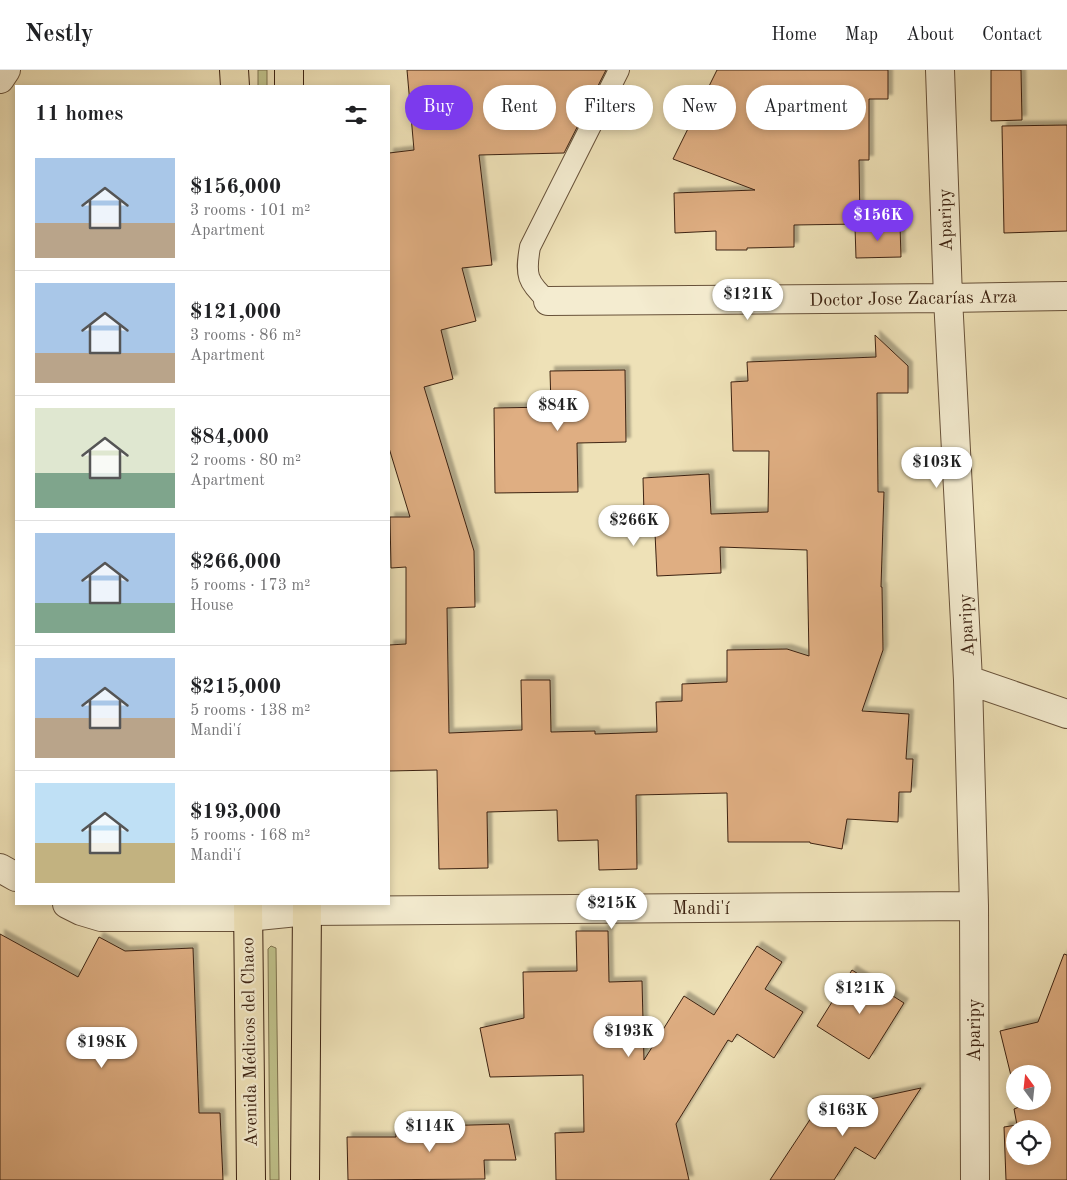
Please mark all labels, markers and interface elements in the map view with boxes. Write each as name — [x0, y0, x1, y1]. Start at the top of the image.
text: Nestly — [25, 23, 94, 47]
text: Home — [771, 26, 817, 44]
text: Map — [845, 26, 878, 44]
text: About — [906, 26, 954, 44]
text: Contact — [982, 26, 1042, 44]
chip: Buy — [405, 85, 473, 130]
chip: Rent — [483, 85, 556, 130]
chip: Filters — [566, 85, 653, 130]
chip: New — [663, 85, 736, 130]
chip: Apartment — [746, 85, 866, 130]
icon: filters — [342, 101, 370, 129]
text: 11 homes — [35, 104, 123, 125]
text: $156,000 — [190, 177, 281, 198]
icon: home — [75, 178, 135, 238]
street label: Aparipy — [936, 188, 956, 252]
pin: $156K — [843, 200, 913, 242]
text: 3 rooms · 101 m² — [190, 203, 310, 219]
text: $156K — [853, 208, 903, 224]
text: Apartment — [190, 223, 265, 239]
pin: $121K — [713, 278, 783, 321]
text: $121K — [723, 287, 773, 303]
street label: Doctor Jose Zacarías Arza — [809, 288, 1017, 310]
text: $121,000 — [190, 302, 281, 323]
icon: home — [75, 303, 135, 363]
text: 3 rooms · 86 m² — [190, 328, 301, 344]
text: Apartment — [190, 348, 265, 364]
pin: $84K — [528, 390, 588, 432]
text: $84K — [538, 398, 578, 414]
text: $84,000 — [190, 427, 269, 448]
icon: home — [75, 428, 135, 488]
pin: $103K — [902, 446, 972, 489]
text: 2 rooms · 80 m² — [190, 453, 301, 469]
text: $103K — [912, 455, 962, 471]
text: Apartment — [190, 473, 265, 489]
pin: $266K — [599, 504, 669, 547]
text: $266K — [609, 513, 659, 529]
text: $266,000 — [190, 552, 281, 573]
icon: home — [75, 553, 135, 613]
text: 5 rooms · 173 m² — [190, 578, 310, 594]
street label: Aparipy — [956, 593, 978, 657]
text: House — [190, 598, 233, 614]
text: $215,000 — [190, 677, 281, 698]
icon: home — [75, 678, 135, 738]
text: 5 rooms · 138 m² — [190, 703, 310, 719]
text: Mandi'í — [190, 723, 241, 739]
text: $193,000 — [190, 802, 281, 823]
icon: home — [75, 803, 135, 863]
text: 5 rooms · 168 m² — [190, 828, 310, 844]
text: Mandi'í — [190, 848, 241, 864]
pin: $215K — [577, 888, 647, 930]
text: $215K — [587, 896, 637, 912]
street label: Mandi'í — [672, 900, 730, 918]
street label: Avenida Médicos del Chaco — [239, 937, 261, 1147]
pin: $121K — [825, 972, 895, 1015]
text: $121K — [835, 981, 885, 997]
street label: Aparipy — [966, 998, 984, 1062]
pin: $193K — [594, 1016, 664, 1058]
text: $193K — [604, 1024, 654, 1040]
pin: $198K — [67, 1026, 137, 1069]
text: $198K — [77, 1035, 127, 1051]
north arrow — [1006, 1065, 1051, 1110]
map controls — [1006, 1065, 1051, 1165]
pin: $163K — [808, 1094, 878, 1137]
text: $163K — [818, 1103, 868, 1119]
pin: $114K — [395, 1110, 465, 1153]
text: $114K — [405, 1119, 455, 1135]
button: locate — [1006, 1120, 1051, 1165]

